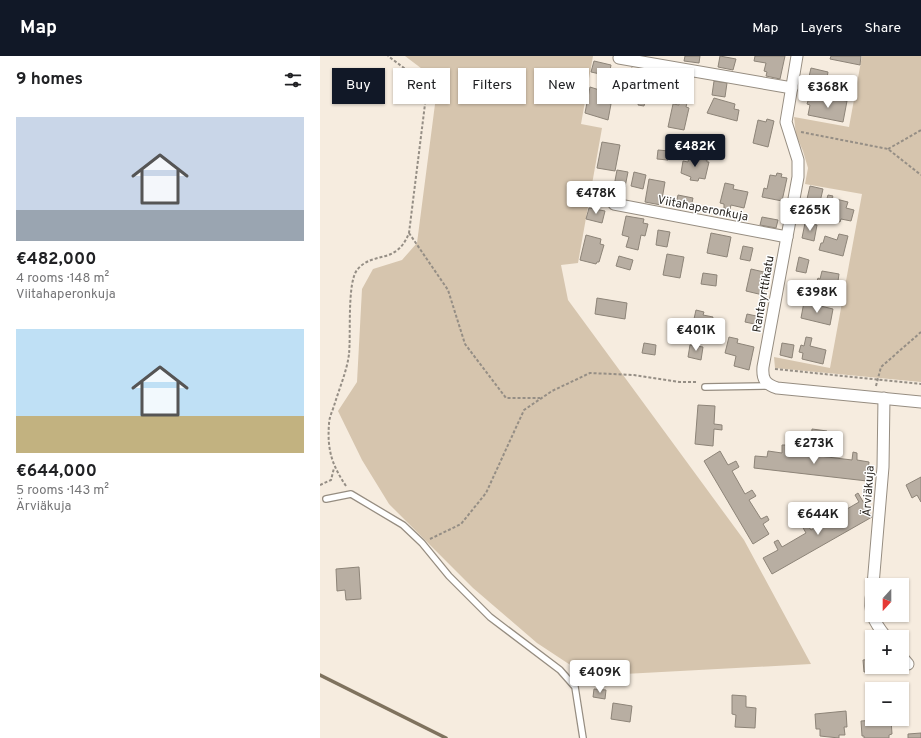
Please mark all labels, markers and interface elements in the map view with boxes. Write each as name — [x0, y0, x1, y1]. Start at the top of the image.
text: Map — [20, 16, 57, 40]
text: Map — [752, 20, 778, 37]
text: Layers — [800, 20, 842, 37]
text: Share — [864, 20, 901, 37]
chip: Buy — [332, 68, 385, 104]
chip: Rent — [393, 68, 450, 104]
chip: Filters — [458, 68, 526, 104]
chip: New — [534, 68, 589, 104]
chip: Apartment — [597, 68, 694, 104]
text: 9 homes — [16, 69, 83, 91]
icon: filters — [282, 69, 304, 91]
pin: €368K — [800, 75, 856, 109]
text: €368K — [807, 80, 849, 96]
pin: €482K — [667, 134, 723, 168]
text: €482K — [674, 139, 716, 155]
icon: home — [124, 143, 196, 215]
pin: €478K — [568, 181, 624, 215]
text: €478K — [576, 186, 616, 202]
street label: Viitahaperonkuja — [656, 192, 749, 226]
pin: €265K — [782, 198, 838, 232]
text: €265K — [789, 203, 831, 219]
text: €482,000 — [16, 249, 96, 271]
street label: Rantayrttikatu — [749, 254, 779, 334]
text: 4 rooms · 148 m² — [16, 271, 109, 287]
pin: €398K — [789, 280, 845, 314]
text: €398K — [796, 285, 838, 301]
text: Viitahaperonkuja — [16, 287, 116, 303]
pin: €401K — [668, 318, 724, 352]
text: €401K — [676, 323, 716, 339]
icon: home — [124, 355, 196, 427]
pin: €273K — [786, 431, 842, 465]
text: €273K — [794, 436, 834, 452]
text: €644,000 — [16, 461, 97, 483]
street label: Ärviäkuja — [859, 465, 879, 517]
text: 5 rooms · 143 m² — [16, 483, 109, 499]
text: Ärviäkuja — [16, 499, 71, 515]
pin: €644K — [790, 502, 846, 536]
text: €644K — [797, 507, 839, 523]
north arrow — [865, 578, 909, 622]
map controls — [865, 578, 909, 726]
button: + — [865, 630, 909, 674]
pin: €409K — [572, 660, 628, 694]
text: €409K — [579, 665, 621, 681]
button: − — [865, 682, 909, 726]

